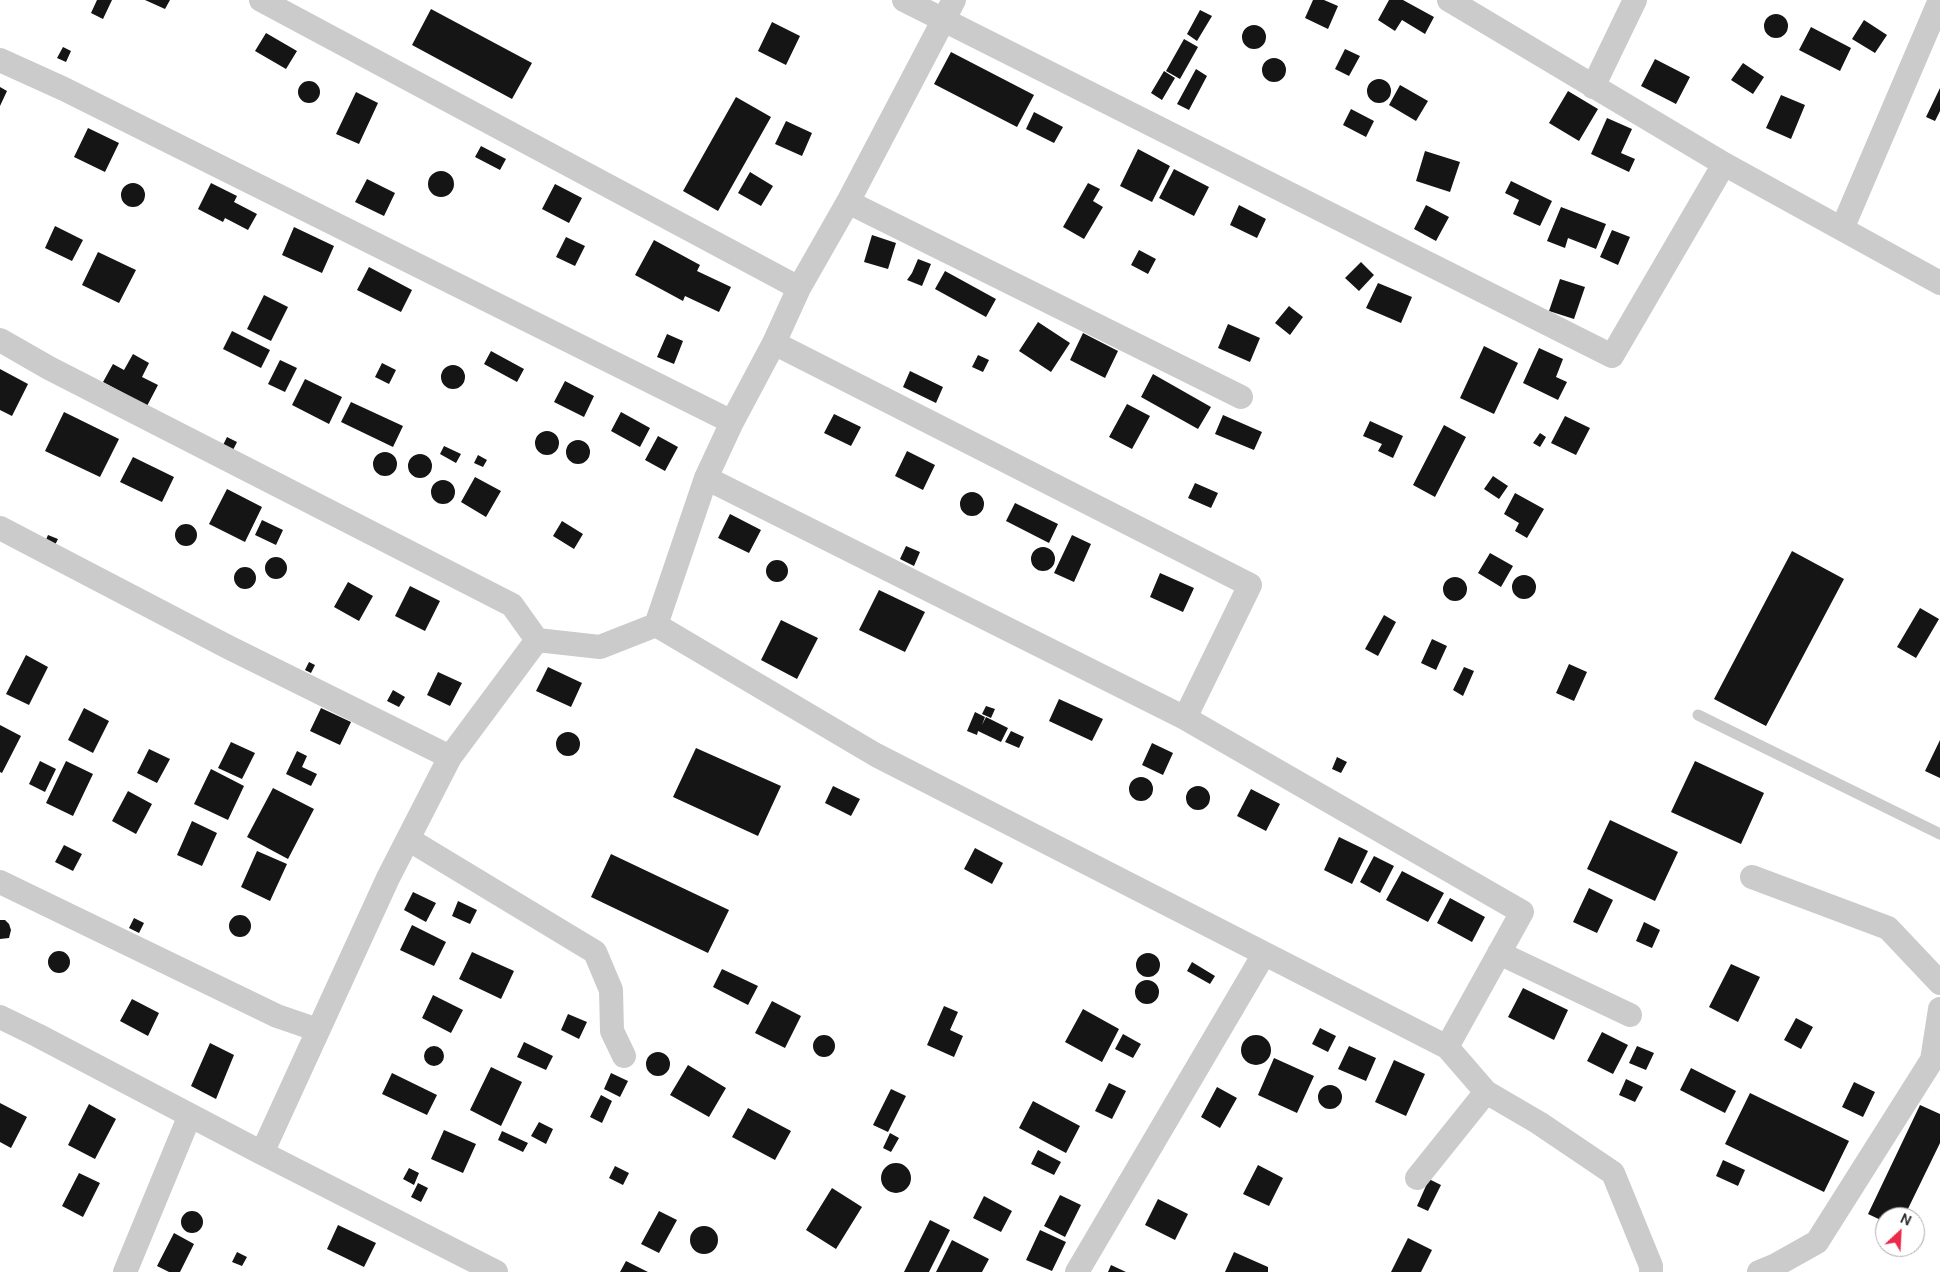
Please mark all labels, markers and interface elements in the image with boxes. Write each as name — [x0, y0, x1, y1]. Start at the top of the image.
north arrow — [1875, 1207, 1925, 1257]
text: N — [1897, 1209, 1914, 1230]

